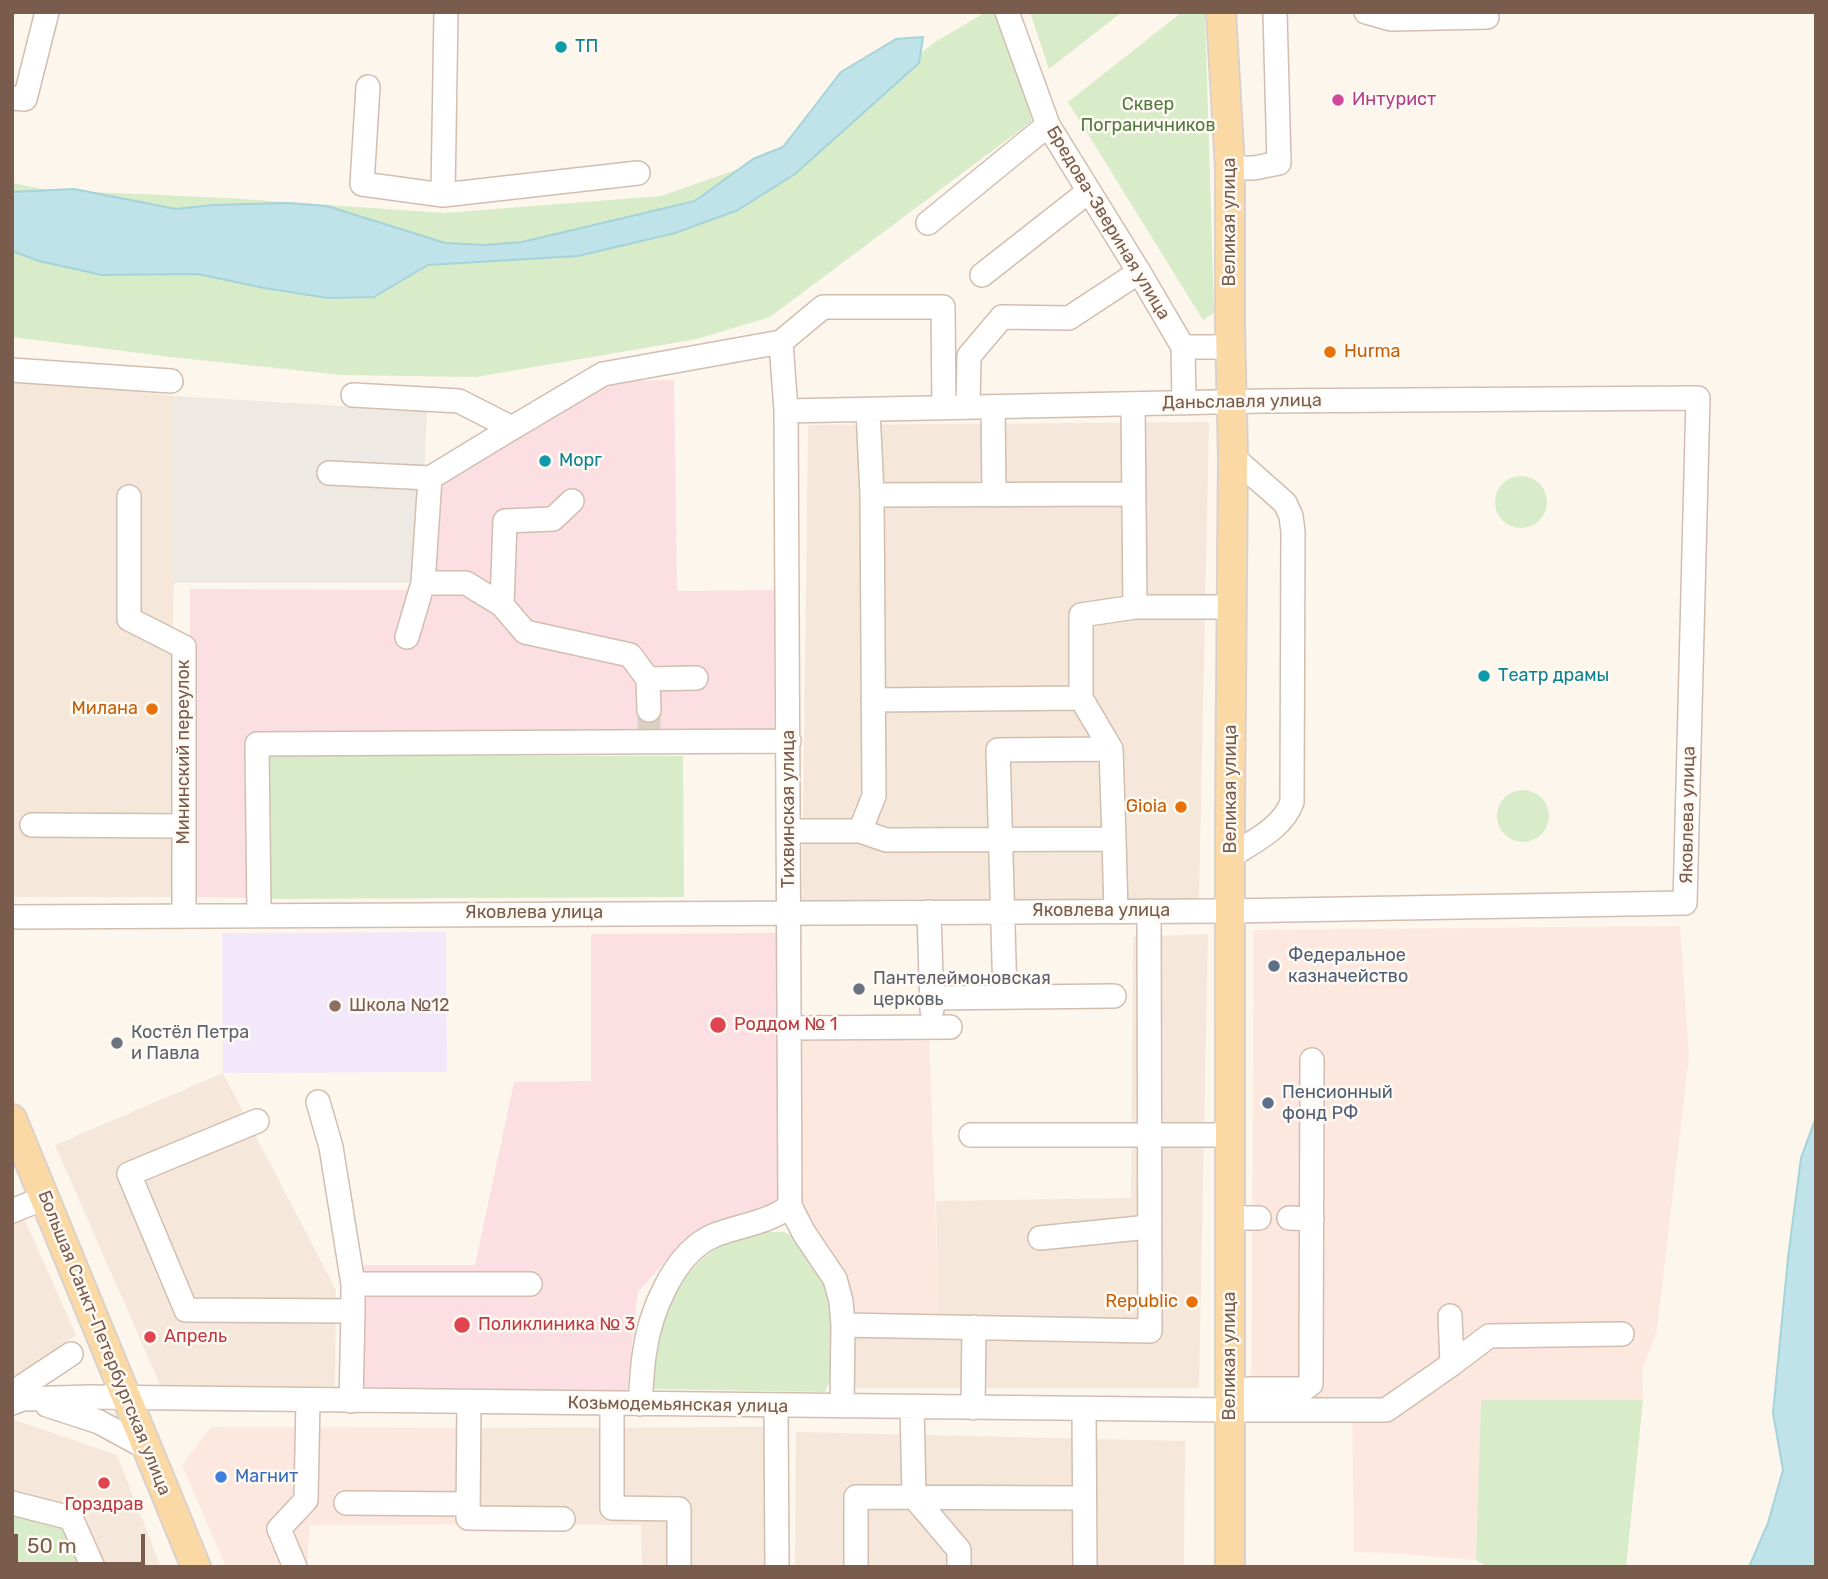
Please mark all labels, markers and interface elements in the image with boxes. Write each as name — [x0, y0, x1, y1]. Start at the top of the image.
place label: ТП — [575, 36, 598, 58]
marker: ТП — [553, 39, 569, 55]
place label: Интурист — [1352, 89, 1436, 111]
marker: Интурист — [1330, 92, 1346, 108]
park label: Сквер Пограничников — [1081, 94, 1215, 136]
street label: Бредова-Звериная улица — [1042, 122, 1174, 324]
street label: Великая улица — [1219, 157, 1241, 287]
place label: Hurma — [1344, 341, 1400, 363]
marker: Hurma — [1322, 344, 1338, 360]
street label: Даньславля улица — [1162, 390, 1322, 414]
place label: Морг — [559, 450, 602, 472]
marker: Морг — [537, 453, 553, 469]
street label: Мининский переулок — [173, 660, 195, 844]
place label: Театр драмы — [1498, 665, 1609, 687]
marker: Театр драмы — [1476, 668, 1492, 684]
place label: Милана — [71, 698, 138, 720]
marker: Милана — [144, 701, 160, 717]
street label: Великая улица — [1220, 724, 1242, 854]
street label: Тихвинская улица — [778, 730, 800, 888]
street label: Яковлева улица — [1676, 746, 1700, 884]
place label: Gioia — [1126, 796, 1167, 818]
marker: Gioia — [1173, 799, 1189, 815]
street label: Яковлева улица — [1032, 900, 1170, 922]
street label: Яковлева улица — [465, 902, 603, 924]
place label: Федеральное казначейство — [1288, 945, 1408, 988]
marker: Федеральное казначейство — [1266, 958, 1282, 974]
place label: Пантелеймоновская церковь — [873, 968, 1051, 1010]
marker: Пантелеймоновская церковь — [851, 981, 867, 997]
place label: Школа №12 — [349, 995, 450, 1017]
marker: Школа №12 — [327, 998, 343, 1014]
place label: Роддом № 1 — [734, 1014, 837, 1036]
marker: Роддом № 1 — [708, 1015, 728, 1035]
place label: Костёл Петра и Павла — [131, 1022, 249, 1064]
marker: Костёл Петра и Павла — [109, 1035, 125, 1051]
place label: Пенсионный фонд РФ — [1282, 1082, 1393, 1124]
marker: Пенсионный фонд РФ — [1260, 1095, 1276, 1111]
street label: Большая Санкт-Петербургская улица — [33, 1187, 175, 1499]
place label: Republic — [1105, 1291, 1178, 1313]
street label: Великая улица — [1219, 1291, 1241, 1421]
marker: Republic — [1184, 1294, 1200, 1310]
place label: Поликлиника № 3 — [478, 1314, 635, 1336]
marker: Поликлиника № 3 — [452, 1315, 472, 1335]
place label: Апрель — [164, 1326, 227, 1348]
marker: Апрель — [142, 1329, 158, 1345]
street label: Козьмодемьянская улица — [568, 1392, 788, 1418]
place label: Магнит — [235, 1466, 298, 1488]
marker: Магнит — [213, 1469, 229, 1485]
marker: Горздрав — [96, 1475, 112, 1491]
place label: Горздрав — [64, 1494, 144, 1516]
scale bar — [18, 1520, 149, 1564]
text: 50 m — [27, 1533, 77, 1558]

